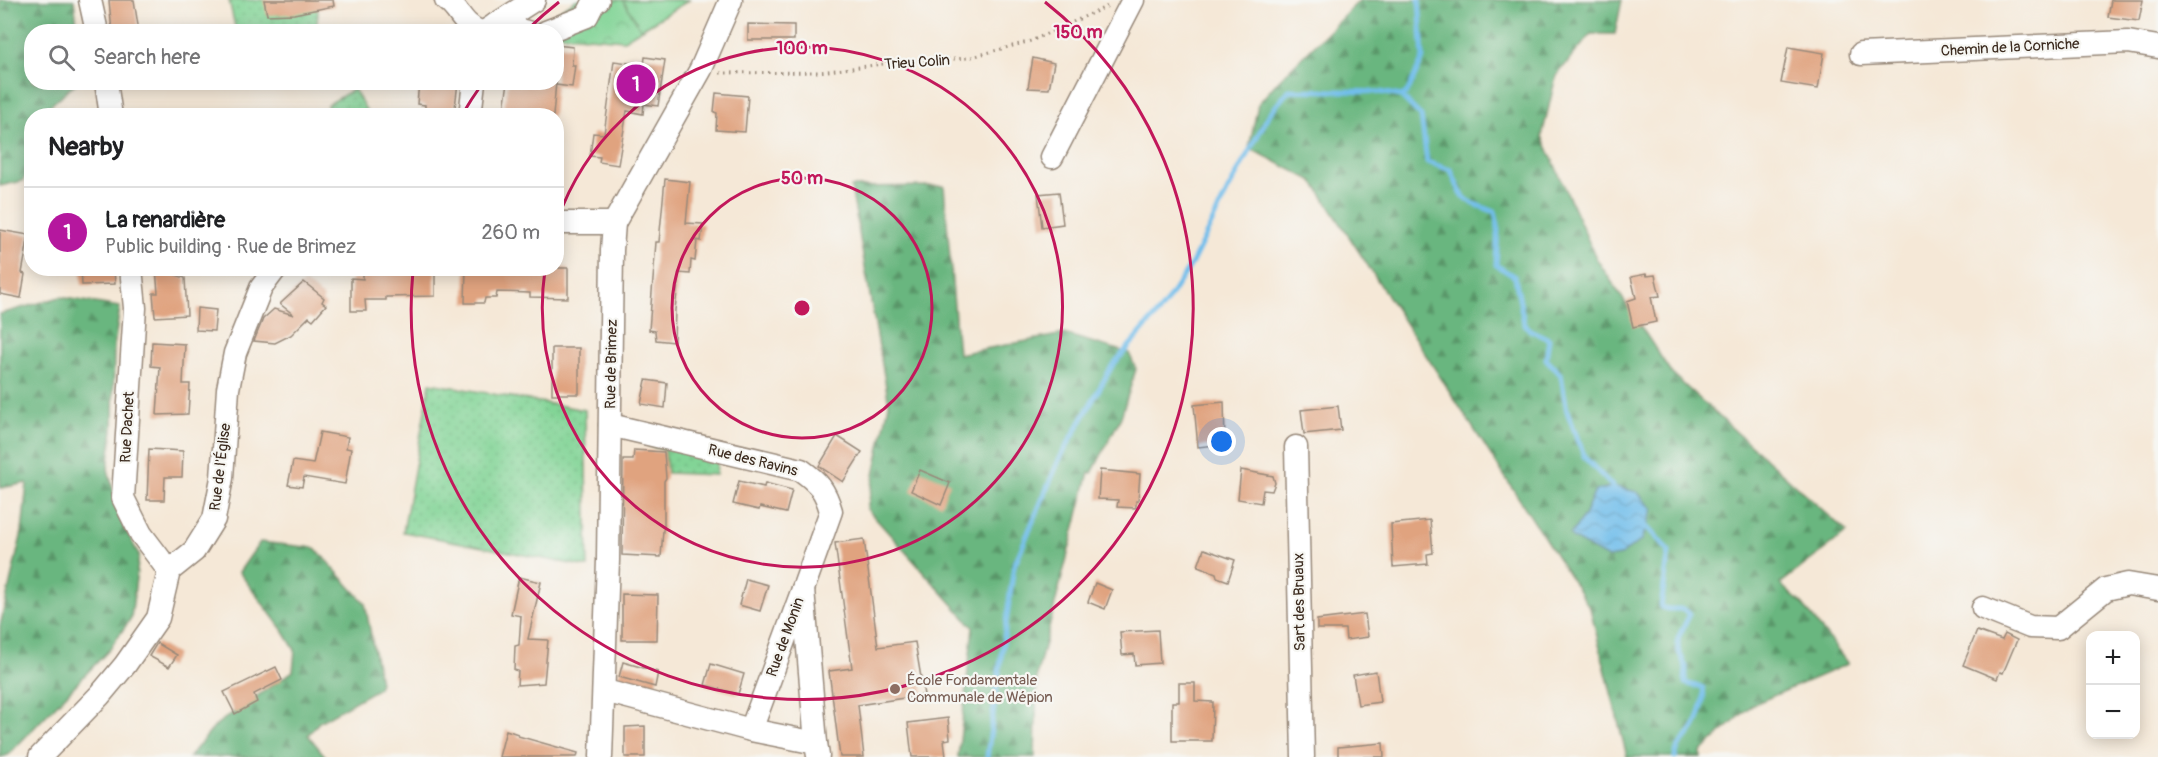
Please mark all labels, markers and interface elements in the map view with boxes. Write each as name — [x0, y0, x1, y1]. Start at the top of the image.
text: 150 m — [1054, 21, 1103, 44]
search box — [24, 24, 564, 90]
street label: Chemin de la Corniche — [1940, 34, 2081, 61]
text: 100 m — [776, 37, 828, 60]
icon: search — [45, 41, 78, 74]
text: Search here — [93, 43, 200, 71]
street label: Trieu Colin — [883, 51, 951, 74]
pin: 1 — [616, 62, 656, 106]
text: Nearby — [48, 131, 124, 163]
text: 50 m — [781, 167, 823, 190]
text: La renardière — [105, 206, 225, 234]
text: 1 — [64, 220, 71, 245]
text: 260 m — [481, 220, 540, 245]
text: Public building · Rue de Brimez — [105, 234, 356, 259]
centre of rings — [792, 298, 812, 318]
street label: Rue de Brimez — [601, 319, 622, 409]
street label: Rue Dachet — [116, 390, 139, 463]
street label: Rue de l'Église — [206, 422, 235, 512]
your location — [1207, 427, 1236, 456]
street label: Rue des Ravins — [706, 440, 800, 481]
street label: Sart des Bruaux — [1289, 553, 1310, 651]
street label: Rue de Monin — [762, 595, 809, 680]
map controls — [2086, 631, 2140, 739]
button: + — [2086, 631, 2140, 685]
place label: École Fondamentale Communale de Wépion — [907, 671, 1053, 707]
marker: École Fondamentale Communale de Wépion — [888, 682, 902, 696]
button: − — [2086, 685, 2140, 739]

